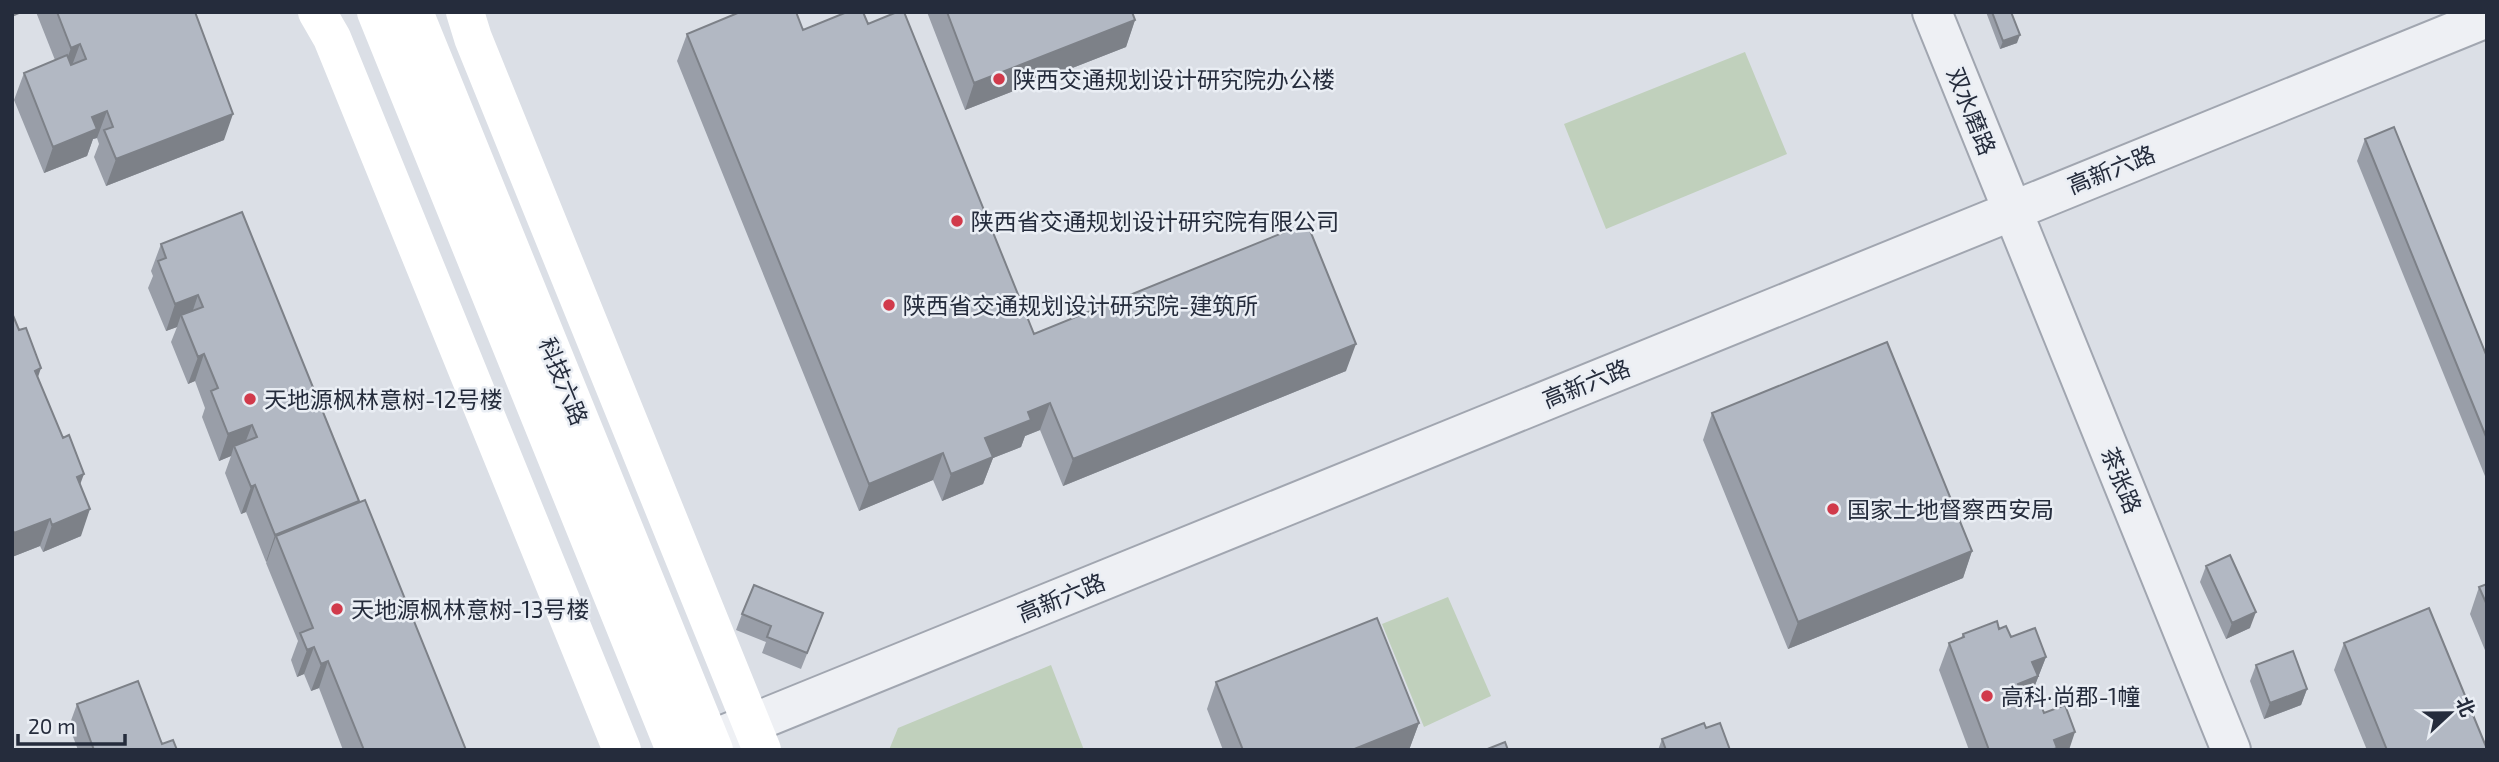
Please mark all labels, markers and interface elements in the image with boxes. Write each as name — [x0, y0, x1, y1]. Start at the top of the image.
street label: 双水磨路 — [1942, 63, 2002, 159]
place label: 陕西交通规划设计研究院办公楼 — [1013, 65, 1335, 93]
marker: 陕西交通规划设计研究院办公楼 — [991, 71, 1007, 87]
street label: 高新六路 — [2063, 139, 2159, 199]
place label: 陕西省交通规划设计研究院有限公司 — [971, 207, 1339, 235]
marker: 陕西省交通规划设计研究院有限公司 — [949, 213, 965, 229]
place label: 陕西省交通规划设计研究院-建筑所 — [903, 291, 1258, 319]
marker: 陕西省交通规划设计研究院-建筑所 — [881, 297, 897, 313]
street label: 科技六路 — [534, 333, 594, 429]
street label: 高新六路 — [1538, 353, 1634, 413]
place label: 天地源枫林意树-12号楼 — [264, 385, 503, 413]
marker: 天地源枫林意树-12号楼 — [242, 391, 258, 407]
street label: 茶张路 — [2096, 443, 2148, 517]
place label: 国家土地督察西安局 — [1847, 495, 2054, 523]
marker: 国家土地督察西安局 — [1825, 501, 1841, 517]
street label: 高新六路 — [1013, 567, 1109, 627]
place label: 天地源枫林意树-13号楼 — [351, 595, 590, 623]
marker: 天地源枫林意树-13号楼 — [329, 601, 345, 617]
north arrow — [2415, 678, 2485, 748]
place label: 高科·尚郡-1幢 — [2001, 682, 2140, 710]
marker: 高科·尚郡-1幢 — [1979, 688, 1995, 704]
text: 北 — [2452, 693, 2480, 720]
scale bar — [18, 702, 124, 746]
text: 20 m — [28, 713, 76, 738]

